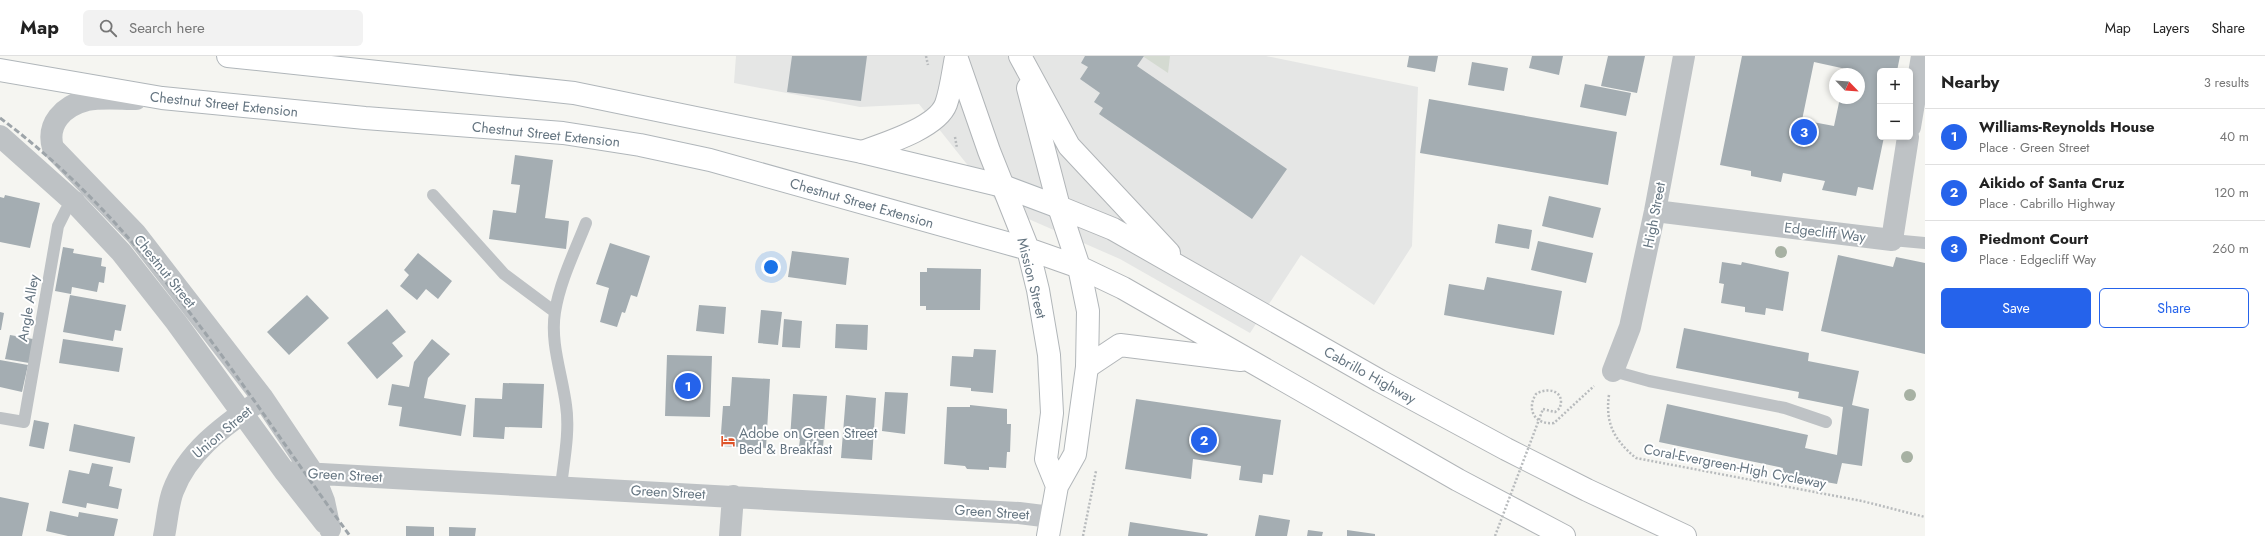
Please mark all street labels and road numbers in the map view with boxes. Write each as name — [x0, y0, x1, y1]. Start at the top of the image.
street label: Chestnut Street Extension — [149, 86, 299, 122]
street label: Chestnut Street Extension — [471, 116, 621, 152]
street label: Chestnut Street Extension — [788, 173, 936, 233]
street label: High Street — [1638, 180, 1670, 250]
street label: Edgecliff Way — [1783, 217, 1868, 247]
street label: Chestnut Street — [129, 230, 201, 312]
street label: Mission Street — [1012, 236, 1052, 321]
street label: Angle Alley — [12, 272, 44, 343]
street label: Cabrillo Highway — [1320, 341, 1420, 409]
street label: Union Street — [188, 401, 257, 463]
street label: Coral-Evergreen-High Cycleway — [1642, 438, 1829, 494]
street label: Green Street — [307, 463, 384, 487]
street label: Green Street — [630, 480, 707, 504]
street label: Green Street — [954, 499, 1031, 525]

